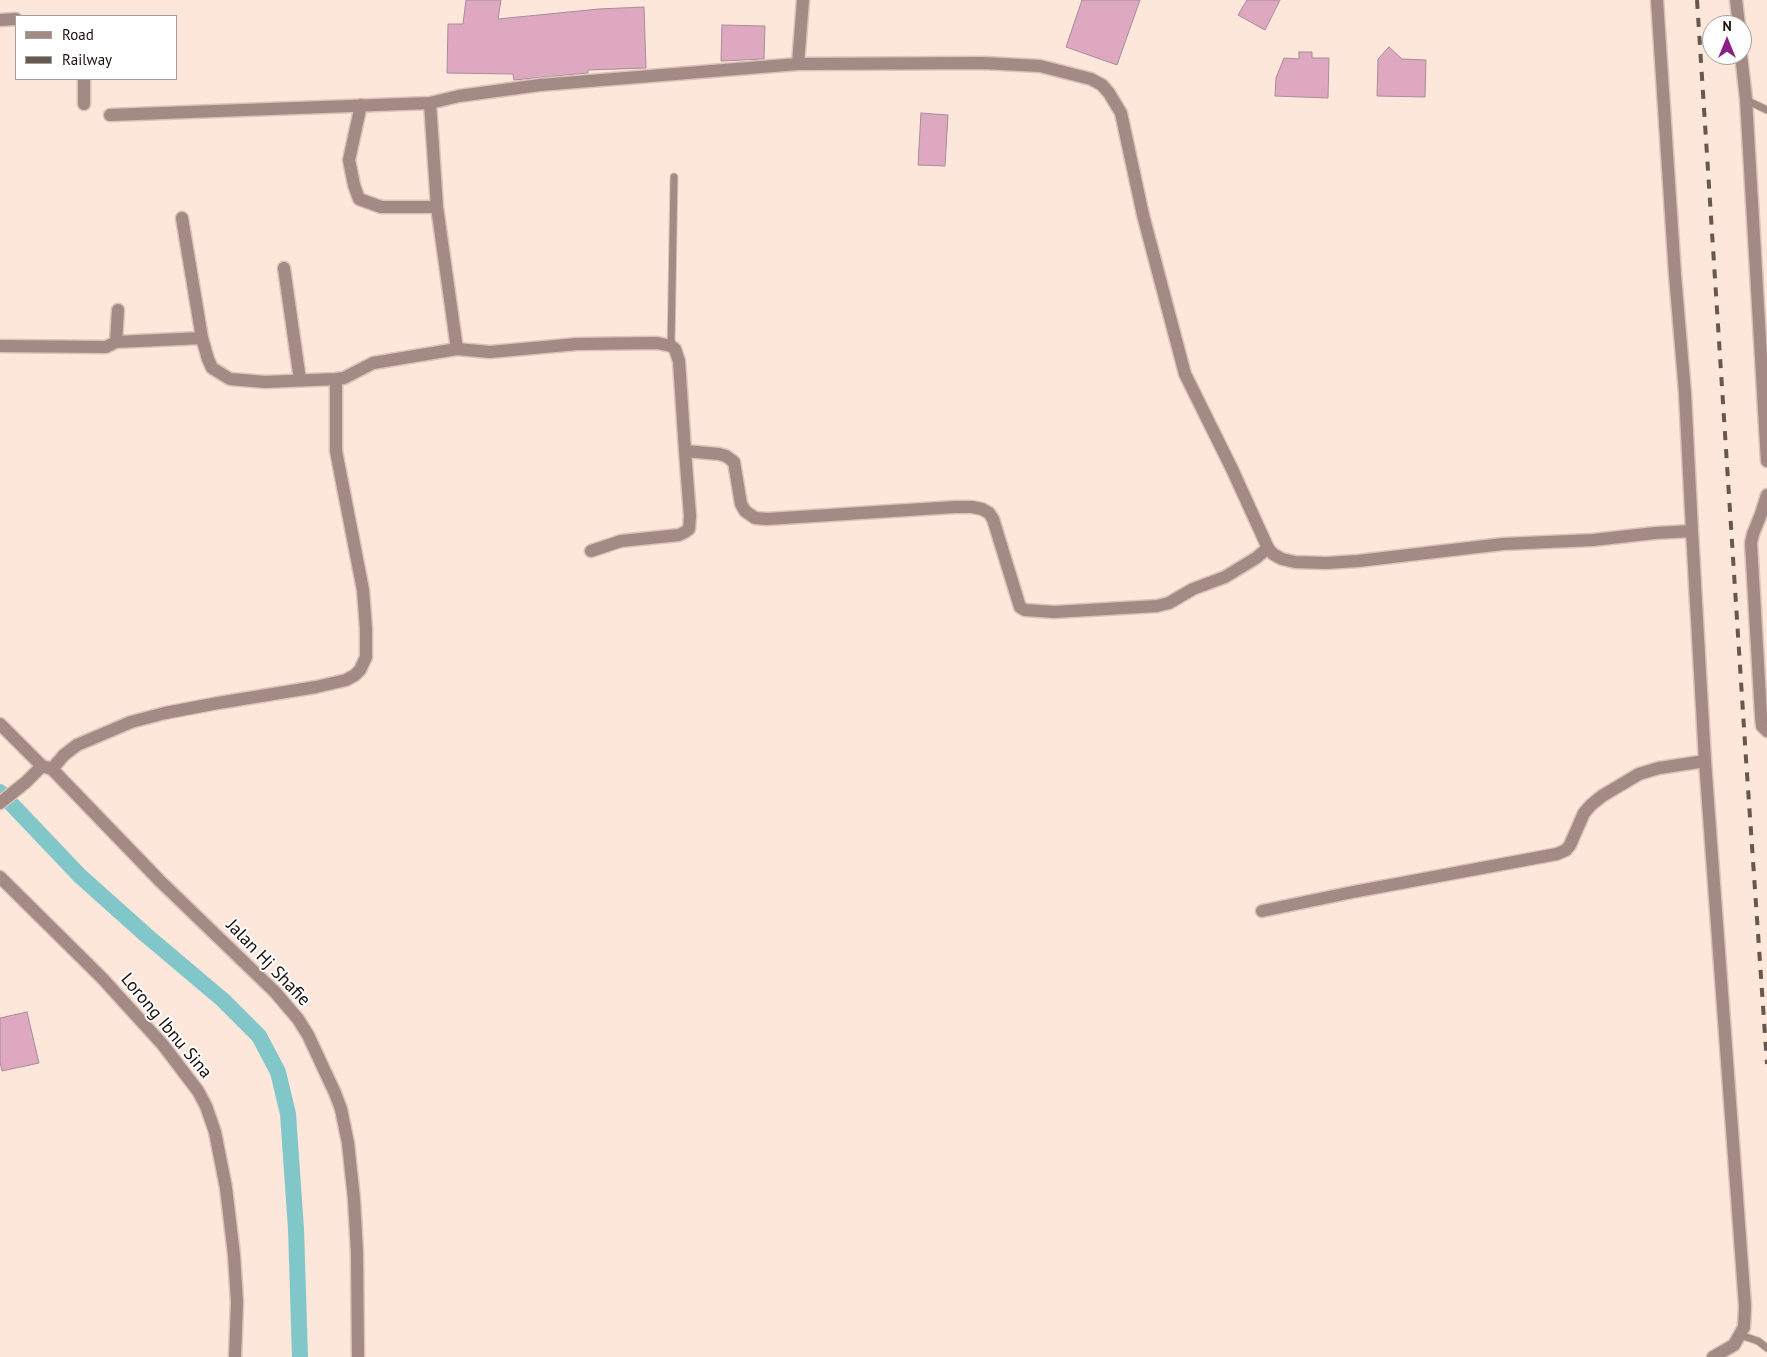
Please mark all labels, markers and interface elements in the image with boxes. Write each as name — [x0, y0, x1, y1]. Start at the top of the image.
legend — [15, 15, 178, 80]
north arrow — [1702, 15, 1752, 65]
text: N — [1722, 17, 1732, 35]
text: Road — [62, 25, 94, 44]
text: Railway — [62, 50, 112, 69]
street label: Jalan Hj Shafie — [221, 915, 315, 1011]
street label: Lorong Ibnu Sina — [116, 969, 216, 1083]

